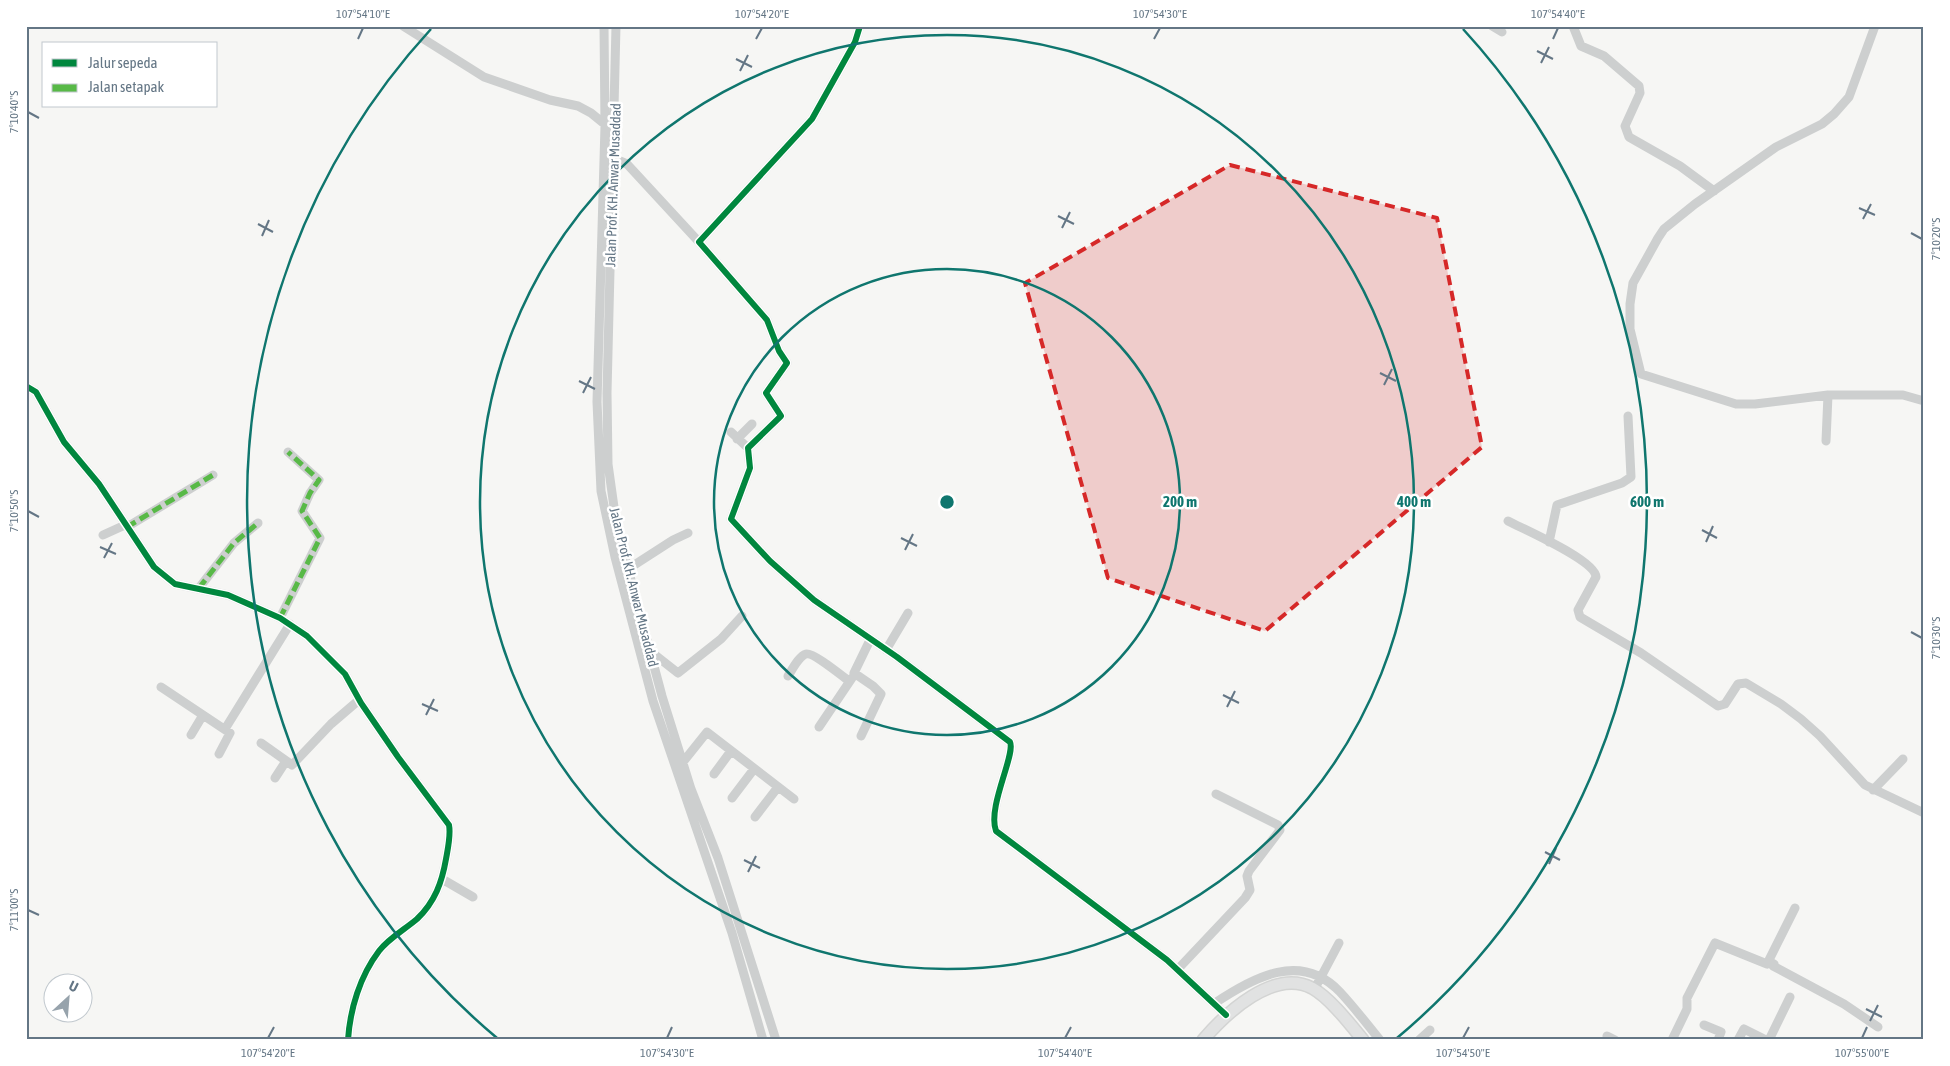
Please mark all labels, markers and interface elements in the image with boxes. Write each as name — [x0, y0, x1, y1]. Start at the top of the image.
text: 107°54'10"E — [336, 7, 390, 21]
text: 107°54'20"E — [735, 7, 789, 21]
text: 107°54'30"E — [1133, 7, 1187, 21]
text: 107°54'40"E — [1531, 7, 1585, 21]
legend — [42, 42, 218, 108]
text: Jalur sepeda — [88, 54, 158, 71]
text: Jalan setapak — [88, 78, 165, 95]
text: 7°10'40"S — [7, 91, 21, 133]
street label: Jalan Prof. KH. Anwar Musaddad — [602, 103, 624, 267]
text: 7°10'20"S — [1929, 218, 1943, 260]
text: 7°10'50"S — [7, 490, 21, 532]
centre of rings — [938, 493, 956, 511]
text: 200 m — [1163, 493, 1197, 510]
text: 400 m — [1396, 493, 1431, 510]
text: 600 m — [1630, 493, 1664, 510]
street label: Jalan Prof. KH. Anwar Musaddad — [606, 506, 662, 668]
text: 7°10'30"S — [1929, 617, 1943, 659]
text: 7°11'00"S — [7, 889, 21, 931]
north arrow — [42, 974, 92, 1024]
text: U — [66, 977, 81, 995]
text: 107°54'20"E — [241, 1046, 295, 1060]
text: 107°54'30"E — [640, 1046, 694, 1060]
text: 107°54'40"E — [1038, 1046, 1092, 1060]
text: 107°54'50"E — [1436, 1046, 1490, 1060]
text: 107°55'00"E — [1835, 1046, 1889, 1060]

